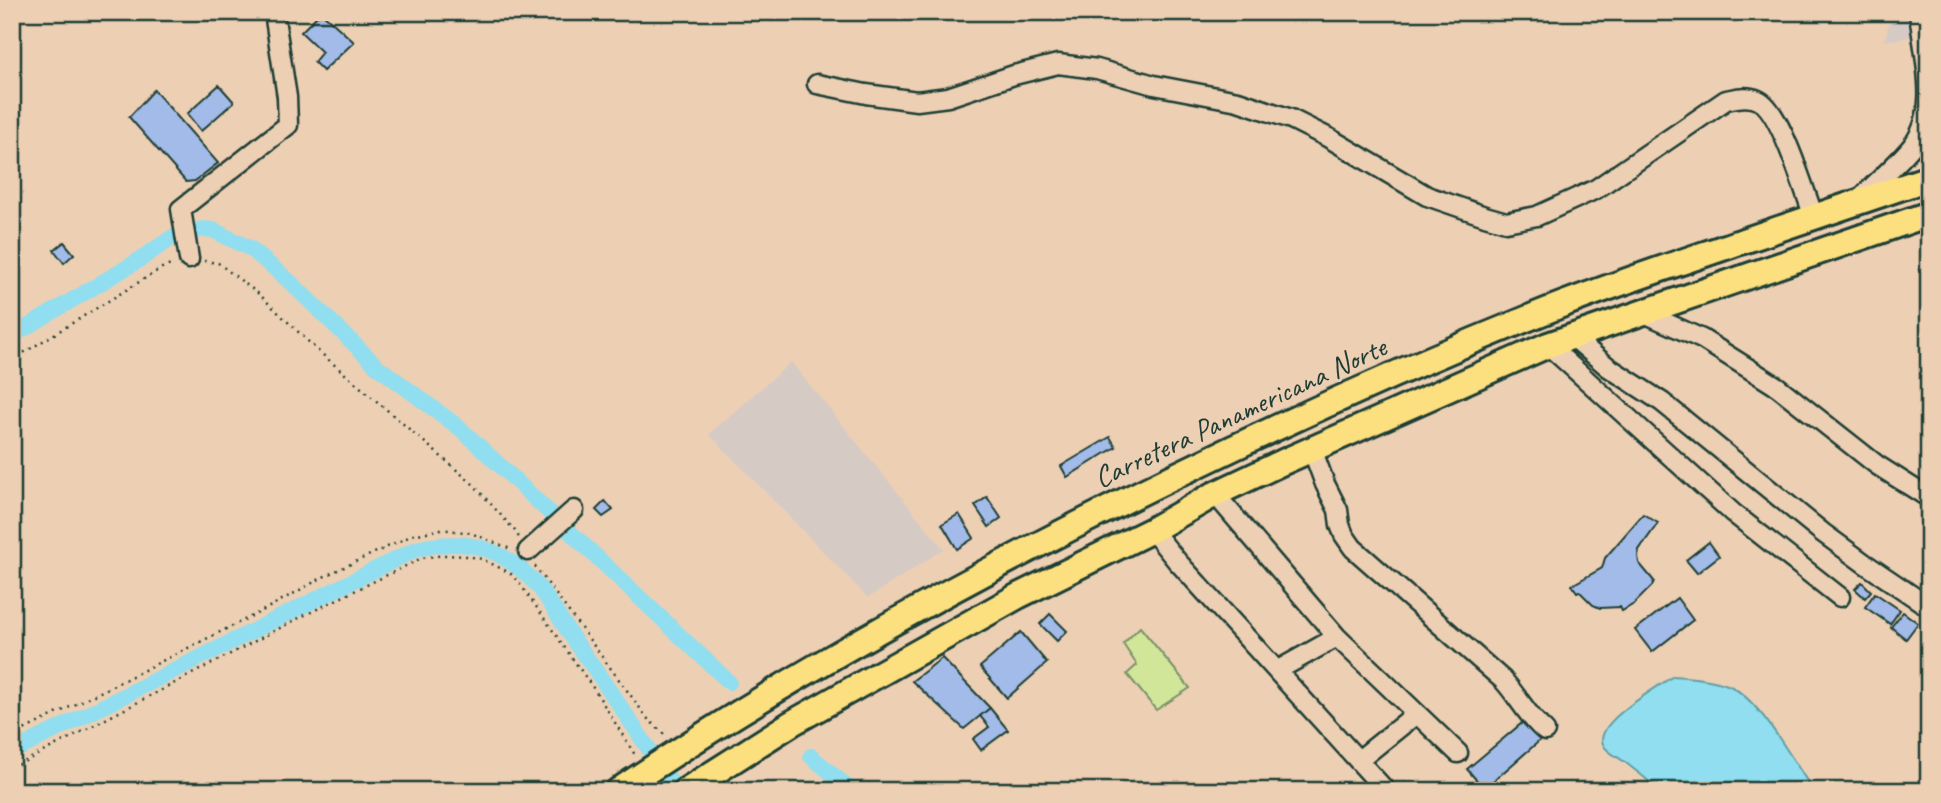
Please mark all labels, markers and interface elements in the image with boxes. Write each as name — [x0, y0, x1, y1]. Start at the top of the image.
street label: Carretera Panamericana Norte — [1088, 327, 1394, 496]

